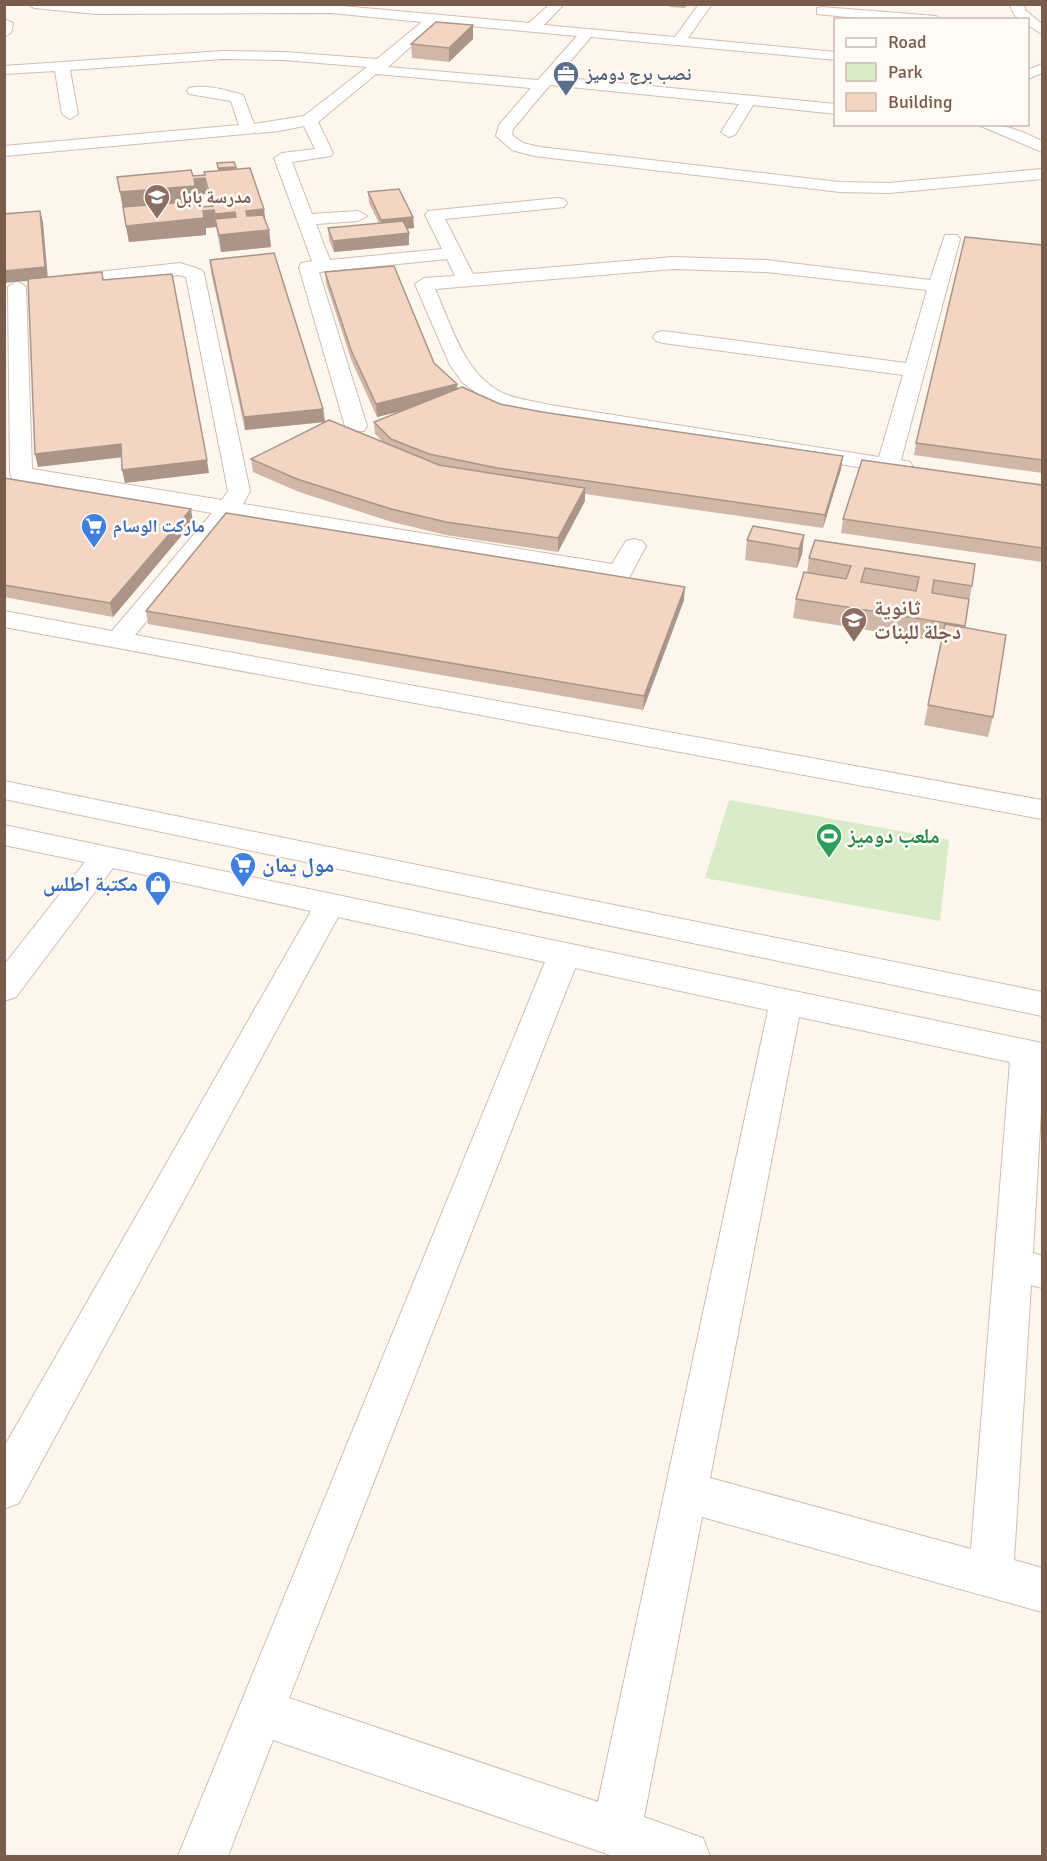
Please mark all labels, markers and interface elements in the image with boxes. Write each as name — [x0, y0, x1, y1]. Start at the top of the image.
legend — [834, 18, 1029, 126]
text: Road — [888, 31, 927, 53]
office icon: نصب برج دوميز — [551, 59, 581, 97]
text: Park — [888, 61, 923, 83]
place label: نصب برج دوميز — [585, 63, 692, 85]
text: Building — [888, 91, 952, 113]
school or university icon: مدرسة بابل — [142, 182, 172, 220]
place label: مدرسة بابل — [176, 186, 251, 208]
supermarket icon: ماركت الوسام — [79, 511, 109, 549]
place label: ماركت الوسام — [113, 515, 205, 538]
place label: ثانوية دجلة للبنات — [874, 595, 961, 645]
school or university icon: ثانوية دجلة للبنات — [839, 605, 869, 643]
sports icon: ملعب دوميز — [814, 821, 844, 859]
place label: ملعب دوميز — [847, 823, 940, 849]
supermarket icon: مول يمان — [228, 850, 258, 888]
place label: مول يمان — [262, 852, 334, 878]
shop icon: مكتبة اطلس — [143, 869, 173, 907]
place label: مكتبة اطلس — [43, 871, 138, 897]

